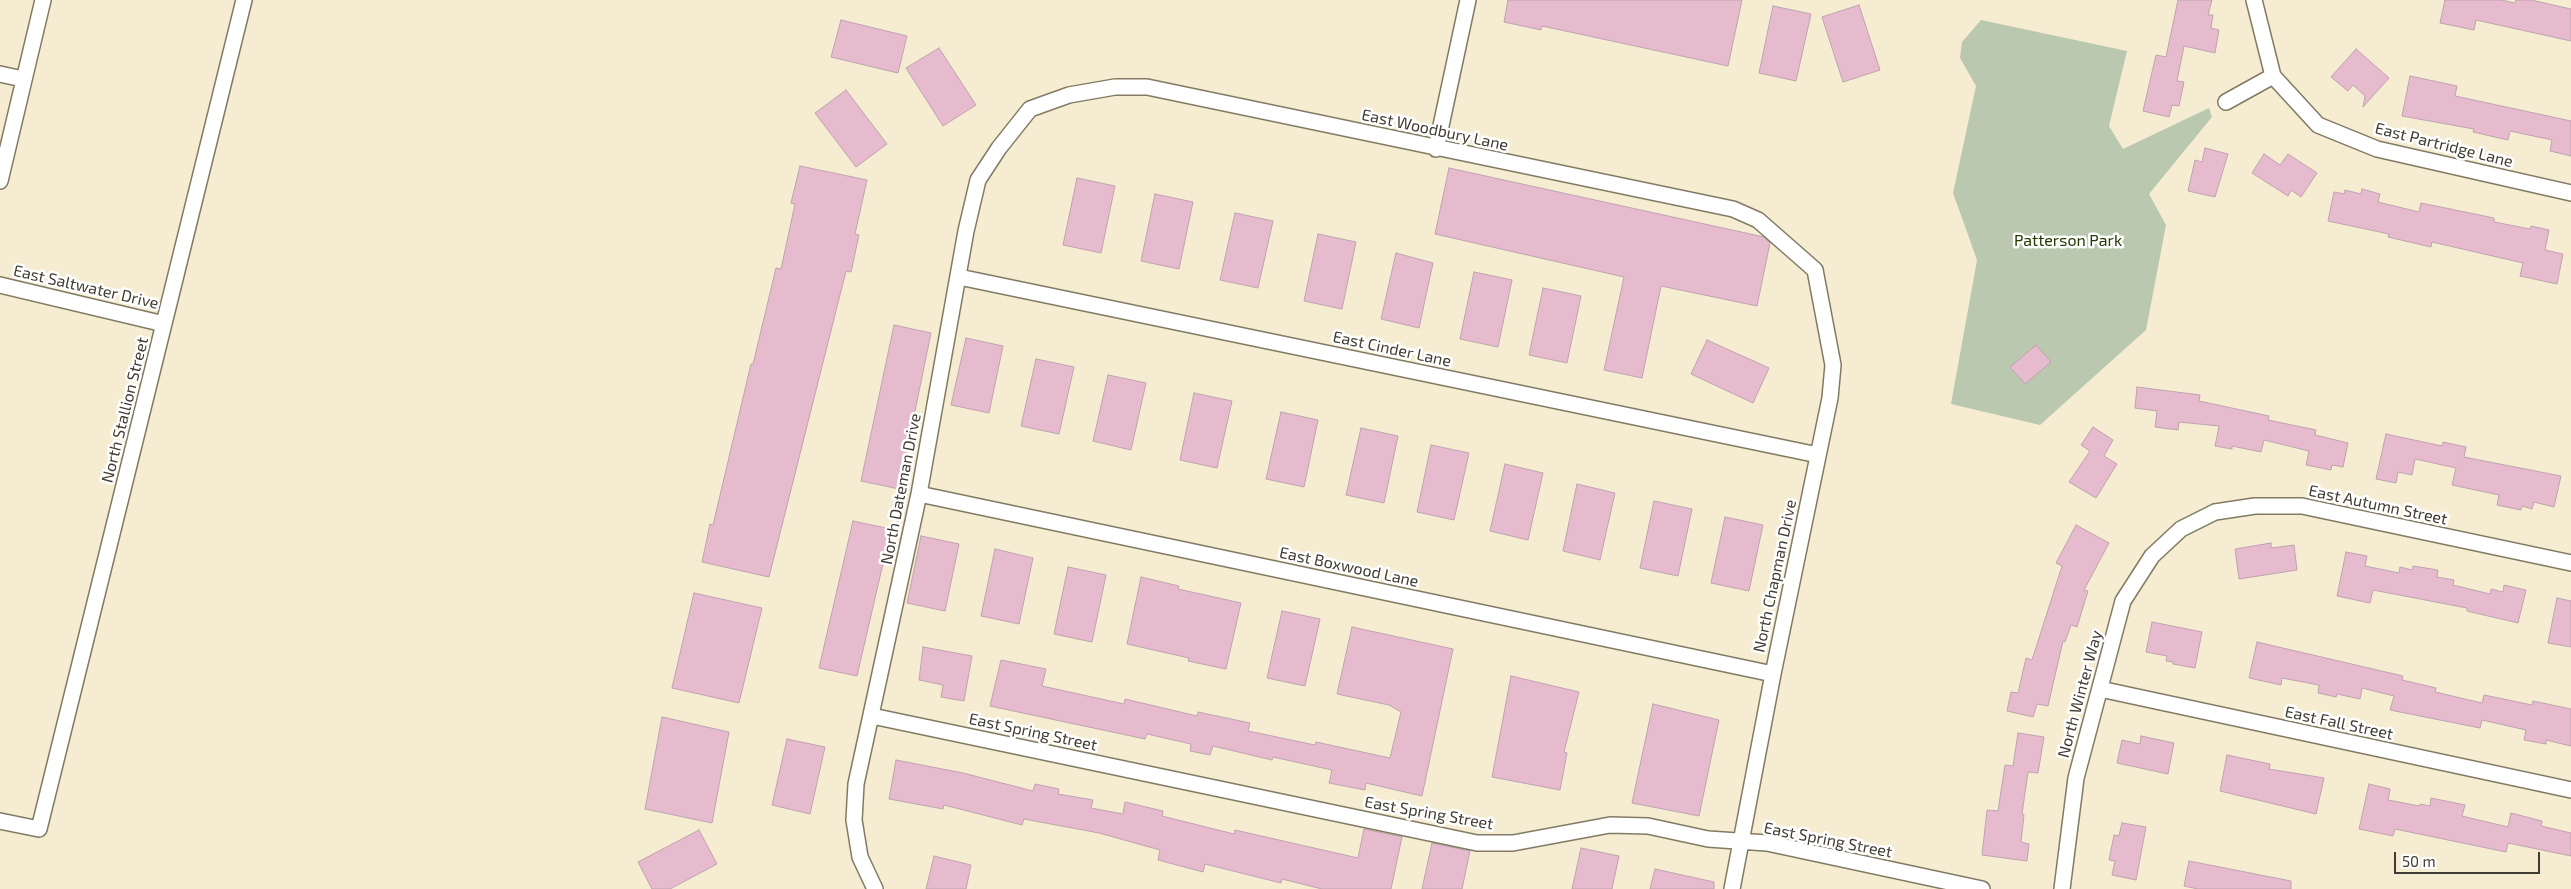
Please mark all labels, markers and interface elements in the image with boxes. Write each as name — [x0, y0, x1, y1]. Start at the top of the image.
street label: East Woodbury Lane — [1360, 105, 1510, 155]
street label: East Partridge Lane — [2373, 119, 2515, 171]
park label: Patterson Park — [2014, 231, 2122, 251]
street label: East Saltwater Drive — [11, 261, 161, 313]
street label: East Cinder Lane — [1331, 327, 1453, 371]
street label: North Stallion Street — [98, 335, 152, 485]
street label: North Dateman Drive — [877, 412, 925, 566]
street label: East Autumn Street — [2307, 481, 2449, 529]
street label: North Chapman Drive — [1749, 498, 1801, 654]
street label: East Boxwood Lane — [1278, 543, 1420, 591]
street label: North Winter Way — [2054, 628, 2106, 760]
street label: East Fall Street — [2283, 702, 2395, 744]
street label: East Spring Street — [967, 709, 1099, 755]
street label: East Spring Street — [1363, 792, 1495, 834]
street label: East Spring Street — [1762, 818, 1894, 862]
scale bar — [2396, 842, 2542, 874]
text: 50 m — [2402, 852, 2436, 870]

